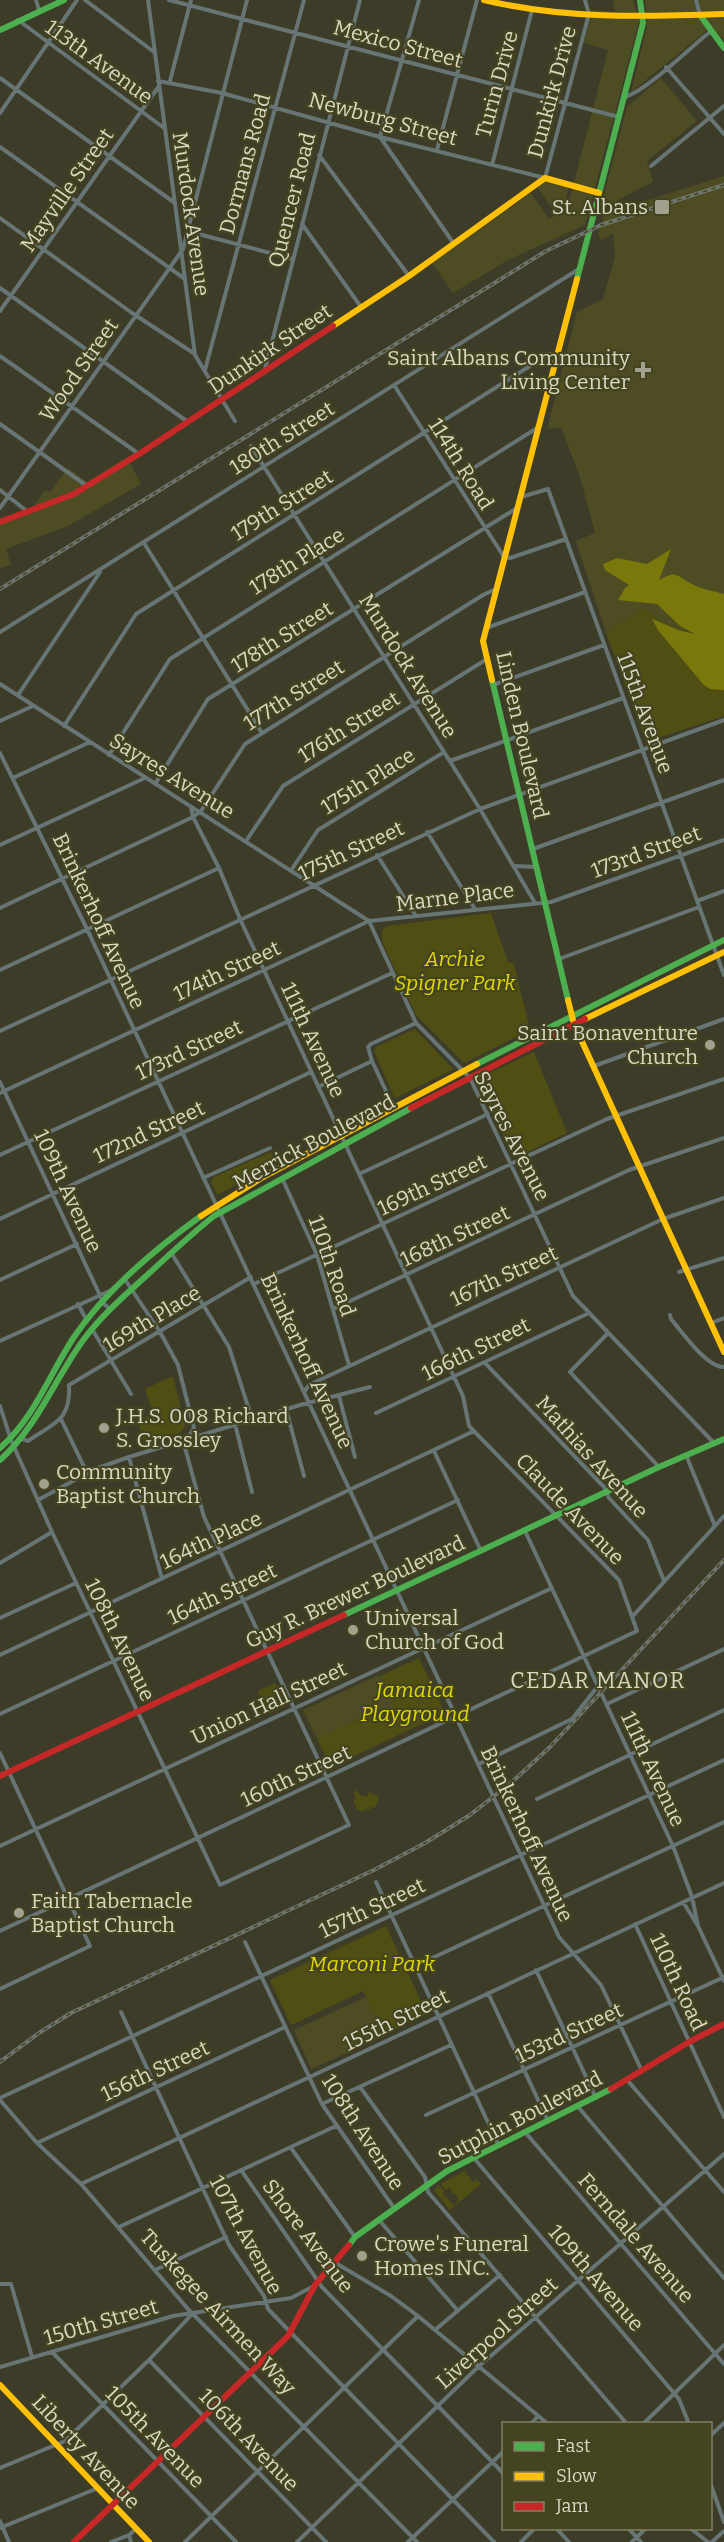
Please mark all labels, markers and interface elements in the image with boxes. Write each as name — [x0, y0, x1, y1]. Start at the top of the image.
street label: 113th Avenue — [40, 14, 158, 110]
street label: Mexico Street — [331, 14, 466, 74]
street label: Dunkirk Drive — [522, 23, 582, 161]
street label: Turin Drive — [470, 28, 524, 140]
street label: Newburg Street — [306, 87, 461, 151]
street label: Dormans Road — [214, 91, 276, 237]
street label: Mayville Street — [15, 123, 119, 257]
street label: Murdock Avenue — [167, 130, 215, 298]
street label: Quencer Road — [263, 130, 321, 270]
place label: St. Albans — [552, 194, 648, 220]
marker: St. Albans — [653, 198, 671, 216]
street label: Dunkirk Street — [203, 298, 337, 400]
street label: Wood Street — [34, 313, 124, 427]
place label: Saint Albans Community Living Center — [387, 345, 631, 395]
marker: Saint Albans Community Living Center — [634, 361, 652, 379]
street label: 180th Street — [225, 395, 339, 480]
street label: 114th Road — [423, 413, 499, 515]
street label: 179th Street — [226, 463, 338, 546]
street label: 178th Place — [245, 522, 349, 600]
street label: Murdock Avenue — [353, 589, 463, 743]
street label: 178th Street — [226, 595, 338, 678]
street label: Linden Boulevard — [490, 649, 554, 821]
street label: 115th Avenue — [611, 649, 679, 777]
street label: 177th Street — [239, 654, 349, 736]
street label: 176th Street — [293, 685, 405, 768]
street label: Sayres Avenue — [105, 727, 239, 825]
street label: 175th Place — [316, 742, 420, 820]
street label: 175th Street — [294, 815, 408, 887]
street label: 173rd Street — [588, 820, 705, 884]
street label: Brinkerhoff Avenue — [47, 829, 151, 1013]
street label: Marne Place — [394, 877, 516, 917]
street label: 174th Street — [169, 935, 285, 1007]
park label: Archie Spigner Park — [394, 946, 516, 996]
street label: 111th Avenue — [275, 978, 351, 1102]
street label: 173rd Street — [132, 1014, 247, 1086]
place label: Saint Bonaventure Church — [517, 1020, 698, 1070]
marker: Saint Bonaventure Church — [703, 1038, 717, 1052]
street label: Sayres Avenue — [468, 1067, 556, 1205]
street label: Merrick Boulevard — [229, 1088, 399, 1196]
street label: 172nd Street — [89, 1095, 209, 1169]
street label: 109th Avenue — [28, 1125, 108, 1257]
street label: 169th Street — [373, 1148, 491, 1222]
street label: 168th Street — [396, 1199, 514, 1273]
street label: 110th Road — [303, 1212, 361, 1320]
street label: 167th Street — [446, 1240, 562, 1312]
street label: Brinkerhoff Avenue — [255, 1269, 359, 1453]
street label: 169th Place — [99, 1280, 205, 1358]
street label: 166th Street — [418, 1311, 535, 1386]
street label: Mathias Avenue — [530, 1390, 654, 1524]
place label: J.H.S. 008 Richard S. Grossley — [115, 1403, 289, 1453]
marker: J.H.S. 008 Richard S. Grossley — [97, 1421, 111, 1435]
street label: Claude Avenue — [510, 1448, 630, 1570]
place label: Community Baptist Church — [56, 1459, 200, 1509]
marker: Community Baptist Church — [37, 1477, 51, 1491]
street label: 164th Place — [156, 1505, 266, 1575]
street label: Guy R. Brewer Boulevard — [241, 1530, 469, 1654]
street label: 164th Street — [163, 1557, 281, 1631]
street label: 108th Avenue — [79, 1575, 161, 1705]
place label: Universal Church of God — [365, 1605, 504, 1655]
marker: Universal Church of God — [346, 1623, 360, 1637]
street label: Union Hall Street — [187, 1655, 351, 1750]
district label: CEDAR MANOR — [510, 1667, 686, 1694]
park label: Jamaica Playground — [360, 1677, 470, 1727]
street label: 111th Avenue — [615, 1707, 691, 1831]
street label: 160th Street — [237, 1739, 355, 1813]
street label: Brinkerhoff Avenue — [475, 1742, 579, 1926]
street label: 157th Street — [315, 1872, 429, 1944]
place label: Faith Tabernacle Baptist Church — [31, 1888, 193, 1938]
marker: Faith Tabernacle Baptist Church — [12, 1906, 26, 1920]
street label: 110th Road — [644, 1929, 712, 2035]
park label: Marconi Park — [309, 1951, 436, 1977]
street label: 155th Street — [339, 1983, 454, 2057]
street label: 153rd Street — [511, 1997, 627, 2069]
street label: 156th Street — [97, 2035, 213, 2107]
street label: Sutphin Boulevard — [433, 2065, 607, 2171]
street label: 108th Avenue — [316, 2069, 410, 2195]
street label: Ferndale Avenue — [572, 2168, 700, 2308]
street label: 107th Avenue — [204, 2171, 288, 2299]
street label: Shore Avenue — [257, 2174, 359, 2298]
street label: 109th Avenue — [543, 2219, 649, 2337]
street label: Tuskegee Airmen Way — [135, 2224, 302, 2401]
place label: Crowe's Funeral Homes INC. — [374, 2231, 529, 2281]
marker: Crowe's Funeral Homes INC. — [355, 2249, 369, 2263]
street label: Liverpool Street — [431, 2271, 563, 2394]
street label: 150th Street — [41, 2293, 161, 2351]
street label: 105th Avenue — [100, 2381, 210, 2493]
street label: 106th Avenue — [194, 2383, 304, 2497]
street label: Liberty Avenue — [26, 2389, 146, 2515]
legend — [502, 2422, 712, 2530]
text: Fast — [556, 2435, 591, 2457]
text: Slow — [556, 2465, 597, 2487]
text: Jam — [555, 2495, 589, 2517]

